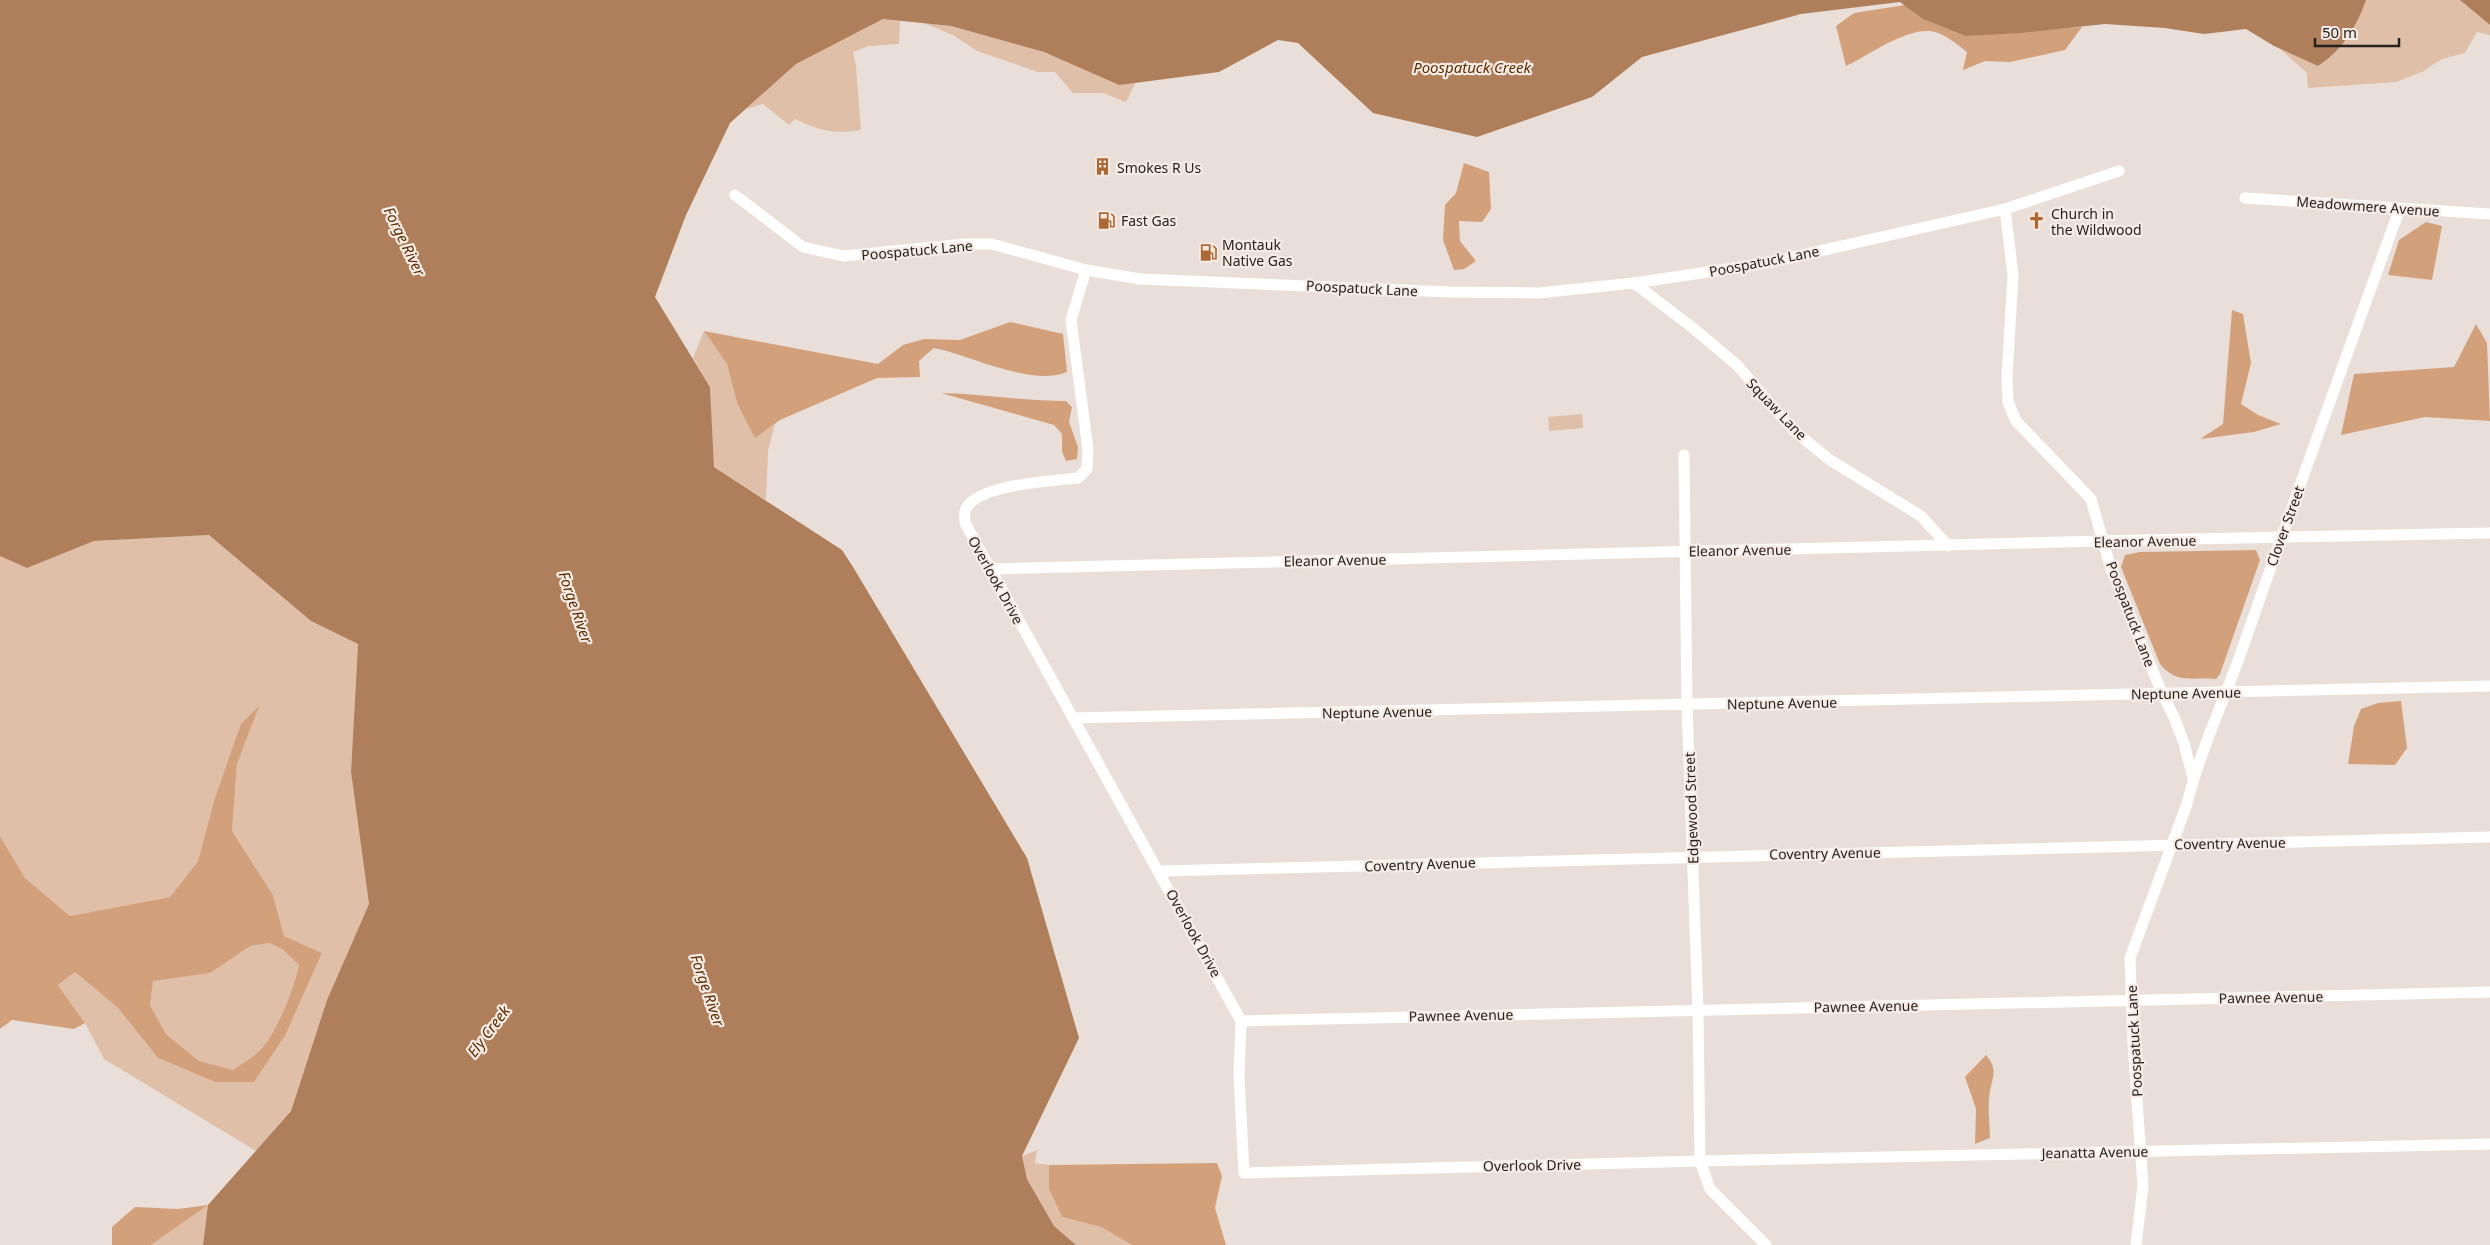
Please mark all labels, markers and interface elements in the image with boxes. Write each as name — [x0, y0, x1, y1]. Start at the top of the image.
scale bar — [2315, 15, 2399, 47]
text: 50 m — [2322, 22, 2357, 42]
water label: Poospatuck Creek — [1413, 57, 1531, 77]
building icon: Smokes R Us — [1093, 157, 1113, 177]
place label: Smokes R Us — [1117, 158, 1202, 177]
street label: Meadowmere Avenue — [2296, 192, 2440, 220]
water label: Forge River — [380, 203, 431, 280]
place label: Church in the Wildwood — [2051, 204, 2142, 239]
fuel station icon: Fast Gas — [1097, 210, 1117, 230]
place label: Fast Gas — [1121, 211, 1177, 230]
church icon: Church in the Wildwood — [2027, 211, 2047, 231]
place label: Montauk Native Gas — [1222, 235, 1293, 270]
street label: Poospatuck Lane — [860, 236, 974, 264]
street label: Poospatuck Lane — [1707, 241, 1821, 281]
fuel station icon: Montauk Native Gas — [1198, 242, 1218, 262]
street label: Poospatuck Lane — [1306, 276, 1418, 300]
street label: Squaw Lane — [1743, 374, 1811, 444]
street label: Clover Street — [2262, 483, 2308, 569]
street label: Eleanor Avenue — [2093, 531, 2197, 551]
street label: Overlook Drive — [964, 533, 1028, 628]
street label: Eleanor Avenue — [1688, 540, 1792, 560]
street label: Eleanor Avenue — [1283, 550, 1387, 570]
street label: Poospatuck Lane — [2102, 558, 2160, 670]
water label: Forge River — [554, 569, 598, 646]
street label: Neptune Avenue — [2131, 683, 2241, 703]
street label: Neptune Avenue — [1727, 693, 1837, 713]
street label: Neptune Avenue — [1322, 702, 1432, 722]
street label: Edgewood Street — [1680, 752, 1702, 864]
street label: Coventry Avenue — [2174, 833, 2286, 853]
street label: Coventry Avenue — [1769, 843, 1881, 863]
street label: Coventry Avenue — [1364, 853, 1476, 875]
street label: Overlook Drive — [1162, 886, 1226, 981]
water label: Forge River — [686, 952, 730, 1029]
street label: Poospatuck Lane — [2122, 985, 2146, 1097]
street label: Pawnee Avenue — [2219, 987, 2324, 1007]
street label: Pawnee Avenue — [1814, 996, 1919, 1016]
water label: Ely Creek — [462, 1001, 514, 1061]
street label: Pawnee Avenue — [1409, 1005, 1514, 1025]
street label: Jeanatta Avenue — [2039, 1142, 2149, 1162]
street label: Overlook Drive — [1483, 1155, 1581, 1175]

